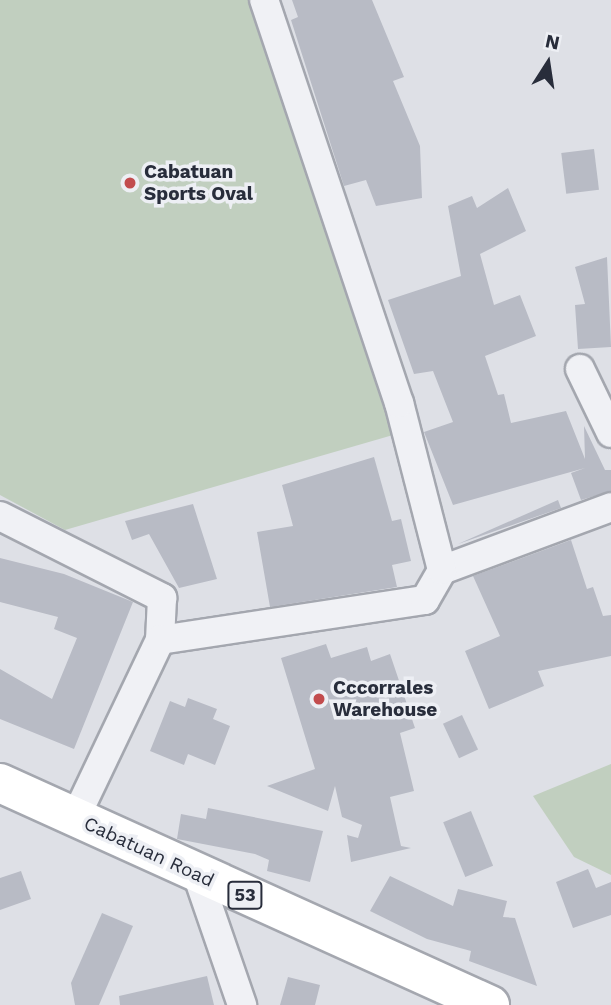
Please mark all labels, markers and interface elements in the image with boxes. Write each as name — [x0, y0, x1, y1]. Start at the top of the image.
north arrow — [513, 28, 583, 98]
text: N — [543, 29, 562, 55]
place label: Cabatuan Sports Oval — [144, 161, 253, 205]
marker: Cabatuan Sports Oval — [122, 175, 138, 191]
place label: Cccorrales Warehouse — [333, 677, 437, 721]
marker: Cccorrales Warehouse — [311, 691, 327, 707]
street label: Cabatuan Road — [80, 812, 218, 892]
road number: 53 — [226, 880, 264, 910]

